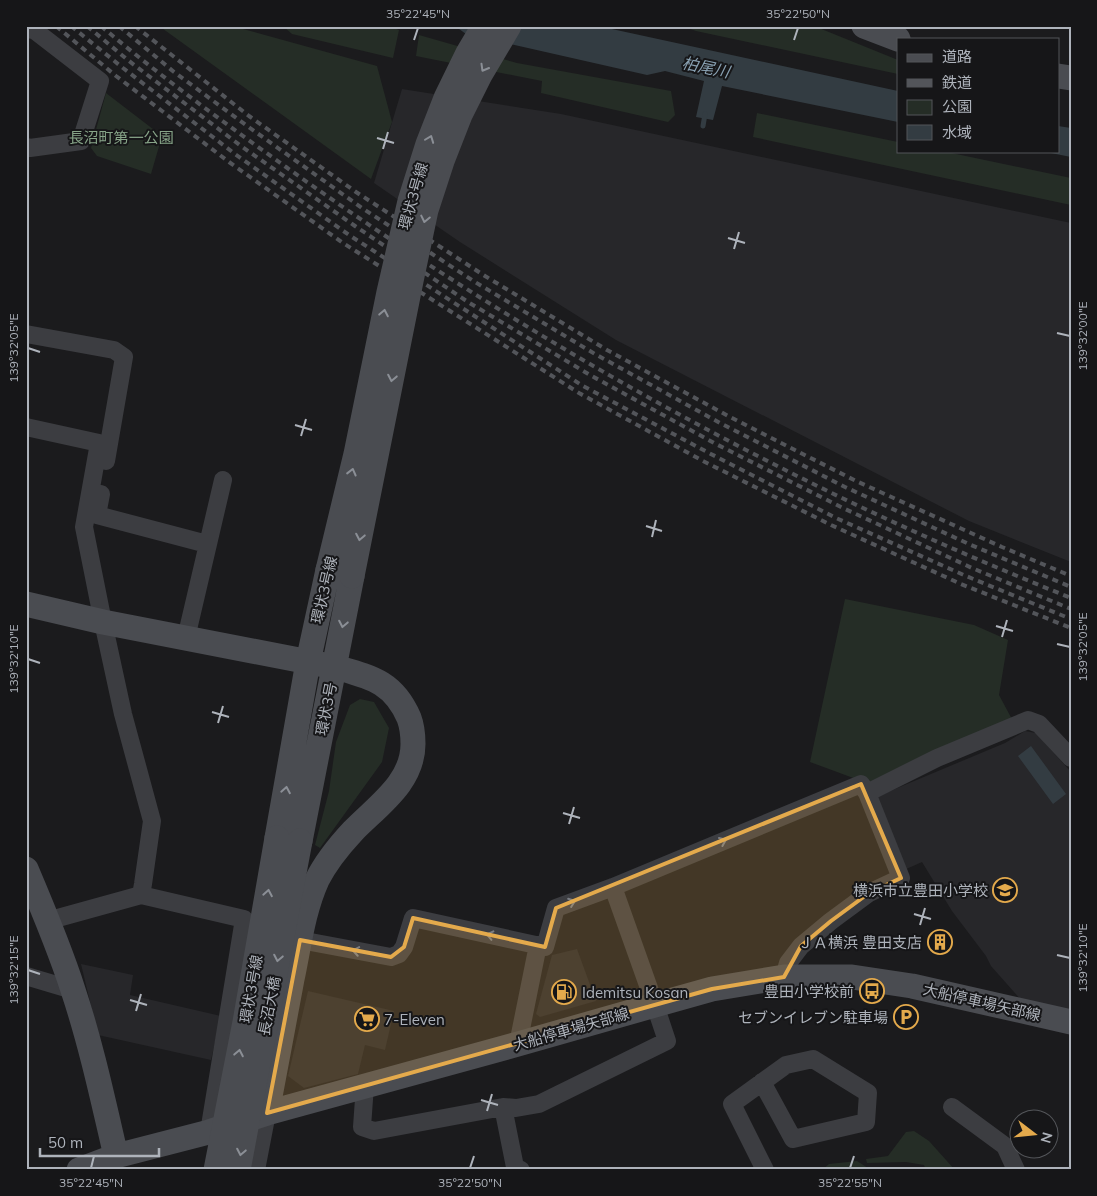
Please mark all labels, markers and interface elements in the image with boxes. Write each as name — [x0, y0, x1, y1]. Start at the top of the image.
text: 35°22'45"N — [386, 6, 450, 21]
text: 35°22'50"N — [766, 6, 830, 21]
legend — [897, 38, 1060, 152]
text: 道路 — [942, 47, 972, 66]
water label: 柏尾川 — [680, 52, 734, 82]
one-way arrow — [481, 63, 491, 72]
text: 鉄道 — [942, 73, 972, 92]
text: 公園 — [942, 97, 972, 116]
text: 水域 — [942, 123, 972, 142]
park label: 長沼町第一公園 — [68, 128, 174, 147]
one-way arrow — [424, 135, 434, 144]
street label: 環状3号線 — [394, 160, 432, 232]
one-way arrow — [420, 214, 431, 223]
text: 139°32'00"E — [1075, 301, 1090, 371]
one-way arrow — [379, 308, 389, 317]
text: 139°32'05"E — [6, 313, 21, 383]
one-way arrow — [387, 373, 397, 382]
one-way arrow — [346, 467, 357, 476]
one-way arrow — [355, 533, 366, 542]
street label: 環状3号線 — [307, 554, 341, 626]
text: 139°32'05"E — [1075, 612, 1090, 682]
one-way arrow — [338, 620, 349, 629]
text: 139°32'10"E — [6, 624, 21, 694]
street label: 環状3号 — [312, 681, 340, 737]
one-way arrow — [280, 786, 290, 794]
one-way arrow — [718, 837, 727, 847]
school or university icon: 横浜市立豊田小学校 — [992, 877, 1018, 903]
place label: 横浜市立豊田小学校 — [853, 881, 988, 900]
one-way arrow — [262, 889, 272, 898]
one-way arrow — [567, 898, 576, 908]
text: 139°32'10"E — [1075, 923, 1090, 993]
building icon: ＪＡ横浜 豊田支店 — [927, 929, 953, 955]
one-way arrow — [486, 930, 495, 941]
place label: ＪＡ横浜 豊田支店 — [798, 933, 922, 952]
text: 139°32'15"E — [6, 935, 21, 1005]
one-way arrow — [352, 946, 360, 956]
street label: 環状3号線 — [236, 953, 266, 1025]
one-way arrow — [274, 954, 284, 962]
street label: 長沼大橋 — [254, 975, 284, 1037]
bus stop icon: 豊田小学校前 — [859, 978, 885, 1004]
fuel station icon: Idemitsu Kosan — [551, 979, 577, 1005]
street label: 大船停車場矢部線 — [921, 979, 1043, 1025]
place label: 豊田小学校前 — [764, 982, 854, 1001]
place label: Idemitsu Kosan — [582, 983, 688, 1002]
street label: 大船停車場矢部線 — [511, 1003, 631, 1055]
parking icon: セブンイレブン駐車場 — [893, 1004, 919, 1030]
supermarket icon: 7-Eleven — [354, 1006, 380, 1032]
place label: セブンイレブン駐車場 — [738, 1008, 888, 1027]
place label: 7-Eleven — [384, 1010, 445, 1029]
one-way arrow — [233, 1049, 244, 1058]
north arrow — [1010, 1108, 1060, 1158]
scale bar — [40, 1126, 159, 1158]
text: N — [1036, 1130, 1057, 1145]
text: 50 m — [48, 1133, 83, 1152]
one-way arrow — [237, 1148, 247, 1156]
text: 35°22'45"N — [59, 1175, 123, 1190]
text: 35°22'50"N — [438, 1175, 502, 1190]
text: 35°22'55"N — [818, 1175, 882, 1190]

